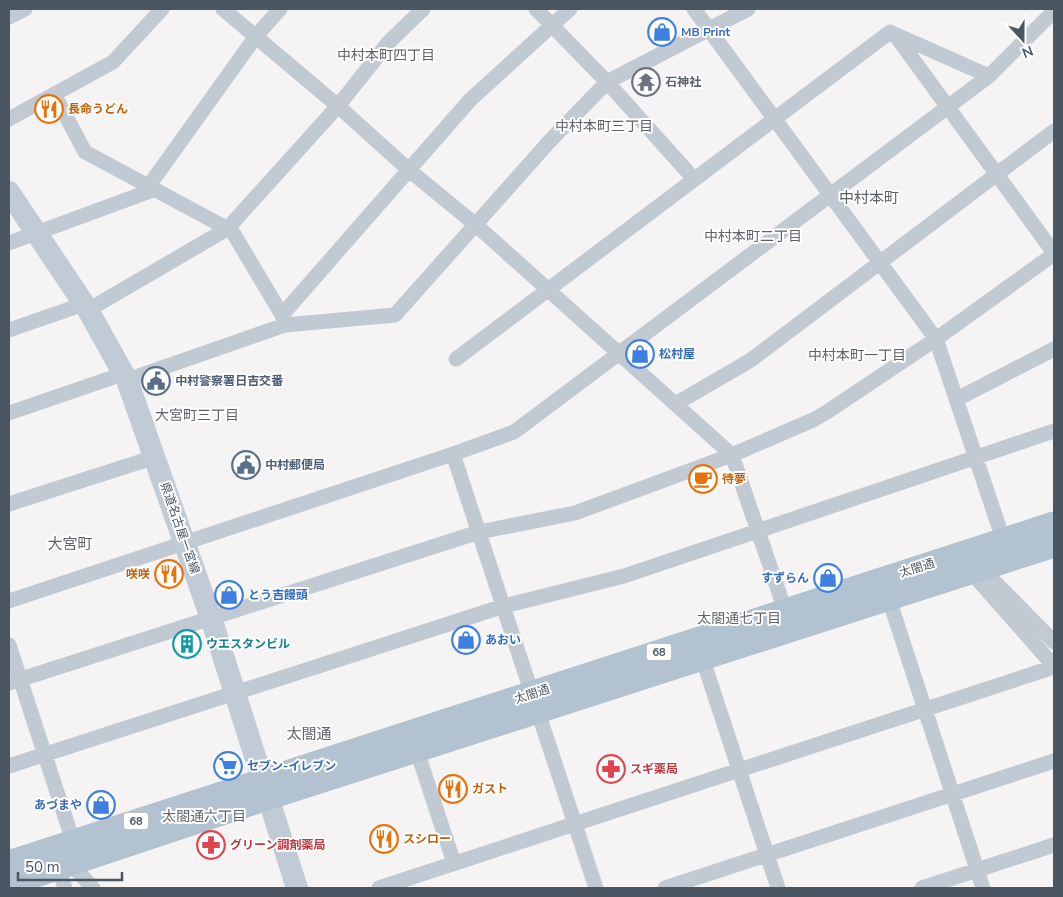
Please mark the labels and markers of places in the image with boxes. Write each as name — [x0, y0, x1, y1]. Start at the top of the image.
shop icon: MB Print — [647, 17, 677, 47]
place label: MB Print — [681, 24, 730, 40]
temple icon: 石神社 — [631, 67, 661, 97]
place label: 石神社 — [665, 74, 701, 90]
restaurant icon: 長命うどん — [34, 94, 64, 124]
place label: 長命うどん — [68, 101, 128, 117]
shop icon: 松村屋 — [625, 339, 655, 369]
place label: 松村屋 — [659, 346, 695, 362]
public building icon: 中村警察署日吉交番 — [141, 366, 171, 396]
place label: 中村警察署日吉交番 — [175, 373, 284, 389]
public building icon: 中村郵便局 — [231, 450, 261, 480]
place label: 中村郵便局 — [265, 457, 325, 473]
cafe icon: 待夢 — [688, 464, 718, 494]
place label: 待夢 — [722, 471, 746, 487]
restaurant icon: 咲咲 — [154, 559, 184, 589]
shop icon: すずらん — [813, 563, 843, 593]
place label: 咲咲 — [126, 566, 150, 582]
place label: すずらん — [761, 570, 809, 586]
shop icon: とう吉饅頭 — [214, 580, 244, 610]
place label: とう吉饅頭 — [248, 587, 308, 603]
shop icon: あおい — [451, 625, 481, 655]
building icon: ウエスタンビル — [172, 629, 202, 659]
place label: あおい — [485, 632, 521, 648]
place label: ウエスタンビル — [206, 636, 290, 652]
supermarket icon: セブン-イレブン — [213, 751, 243, 781]
pharmacy icon: スギ薬局 — [596, 754, 626, 784]
place label: セブン-イレブン — [247, 758, 336, 774]
place label: スギ薬局 — [630, 761, 678, 777]
restaurant icon: ガスト — [438, 774, 468, 804]
place label: ガスト — [472, 781, 508, 797]
shop icon: あづまや — [86, 790, 116, 820]
place label: あづまや — [34, 797, 82, 813]
restaurant icon: スシロー — [369, 824, 399, 854]
pharmacy icon: グリーン調剤薬局 — [196, 830, 226, 860]
place label: スシロー — [403, 831, 451, 847]
place label: グリーン調剤薬局 — [230, 837, 325, 853]

